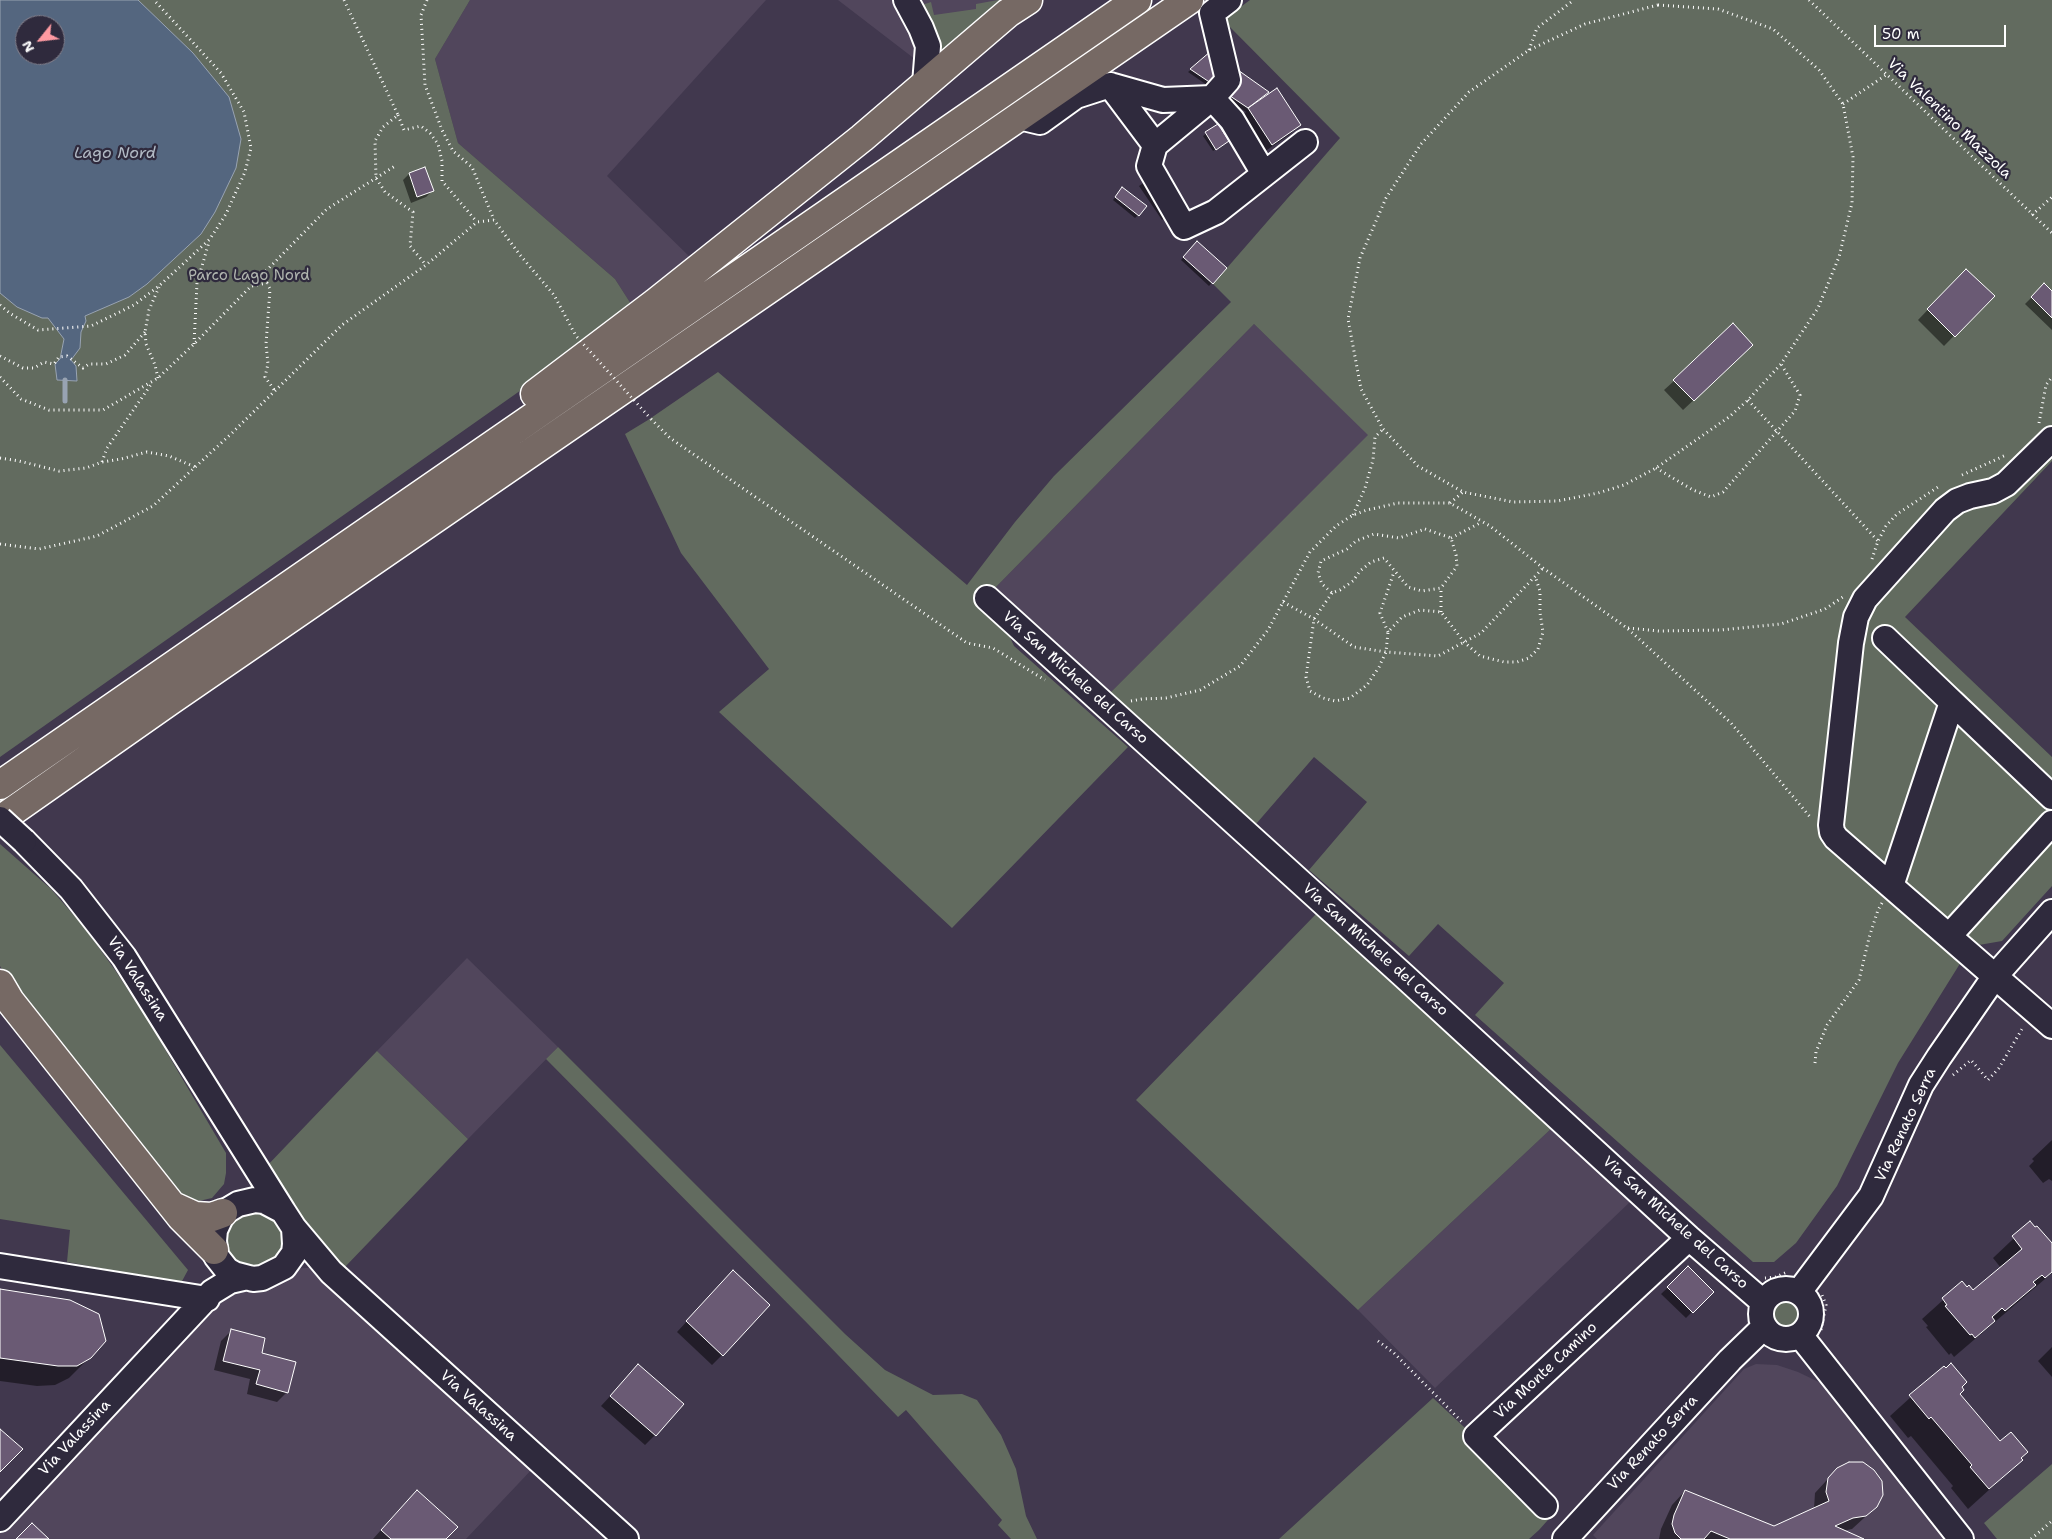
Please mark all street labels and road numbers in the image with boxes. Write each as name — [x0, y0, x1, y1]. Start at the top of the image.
street label: Via Valentino Mazzola — [1883, 55, 2015, 183]
street label: Via San Michele del Carso — [998, 608, 1152, 748]
street label: Via San Michele del Carso — [1298, 880, 1452, 1020]
street label: Via Valassina — [103, 933, 171, 1025]
street label: Via Renato Serra — [1872, 1065, 1940, 1185]
street label: Via San Michele del Carso — [1598, 1153, 1752, 1293]
street label: Via Monte Camino — [1491, 1319, 1601, 1423]
street label: Via Valassina — [436, 1367, 520, 1445]
street label: Via Renato Serra — [1604, 1392, 1702, 1494]
street label: Via Valassina — [35, 1396, 115, 1480]

